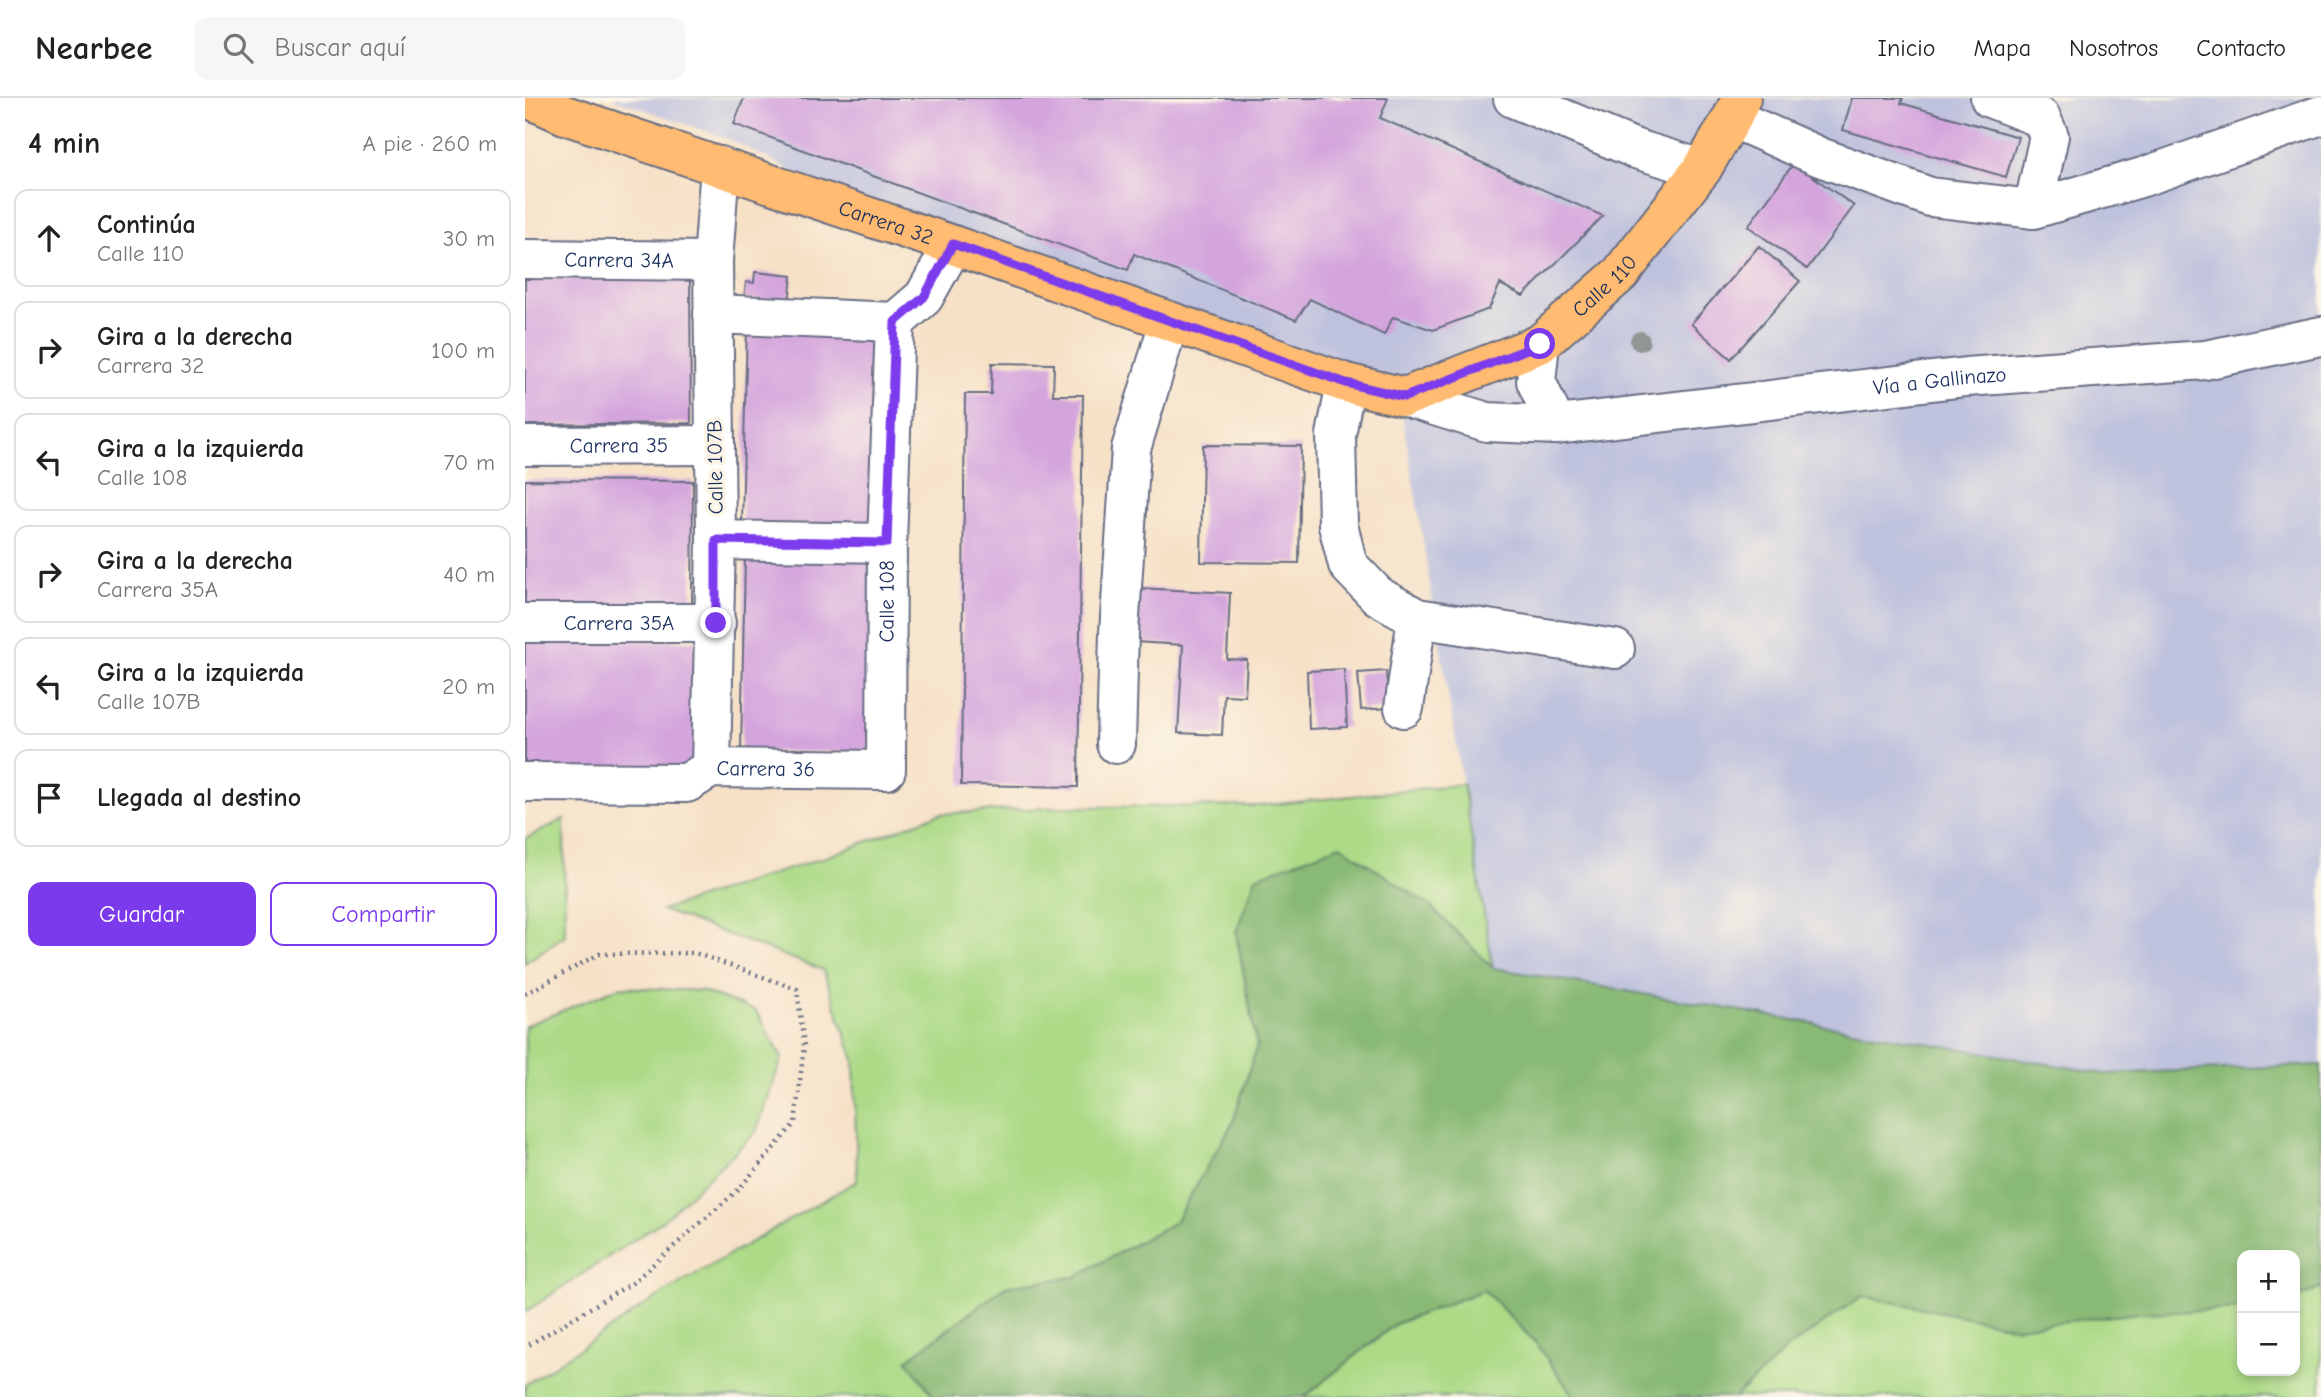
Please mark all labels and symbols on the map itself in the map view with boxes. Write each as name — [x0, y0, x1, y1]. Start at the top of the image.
street label: Carrera 32 — [836, 196, 936, 249]
street label: Carrera 34A — [564, 247, 674, 273]
street label: Calle 110 — [1567, 250, 1642, 322]
route start — [1524, 328, 1555, 359]
street label: Vía a Gallinazo — [1872, 362, 2007, 400]
street label: Calle 107B — [702, 420, 728, 514]
street label: Carrera 35 — [570, 433, 668, 458]
street label: Calle 108 — [875, 560, 899, 643]
route end — [700, 607, 731, 638]
street label: Carrera 35A — [564, 611, 674, 635]
street label: Carrera 36 — [716, 756, 815, 781]

